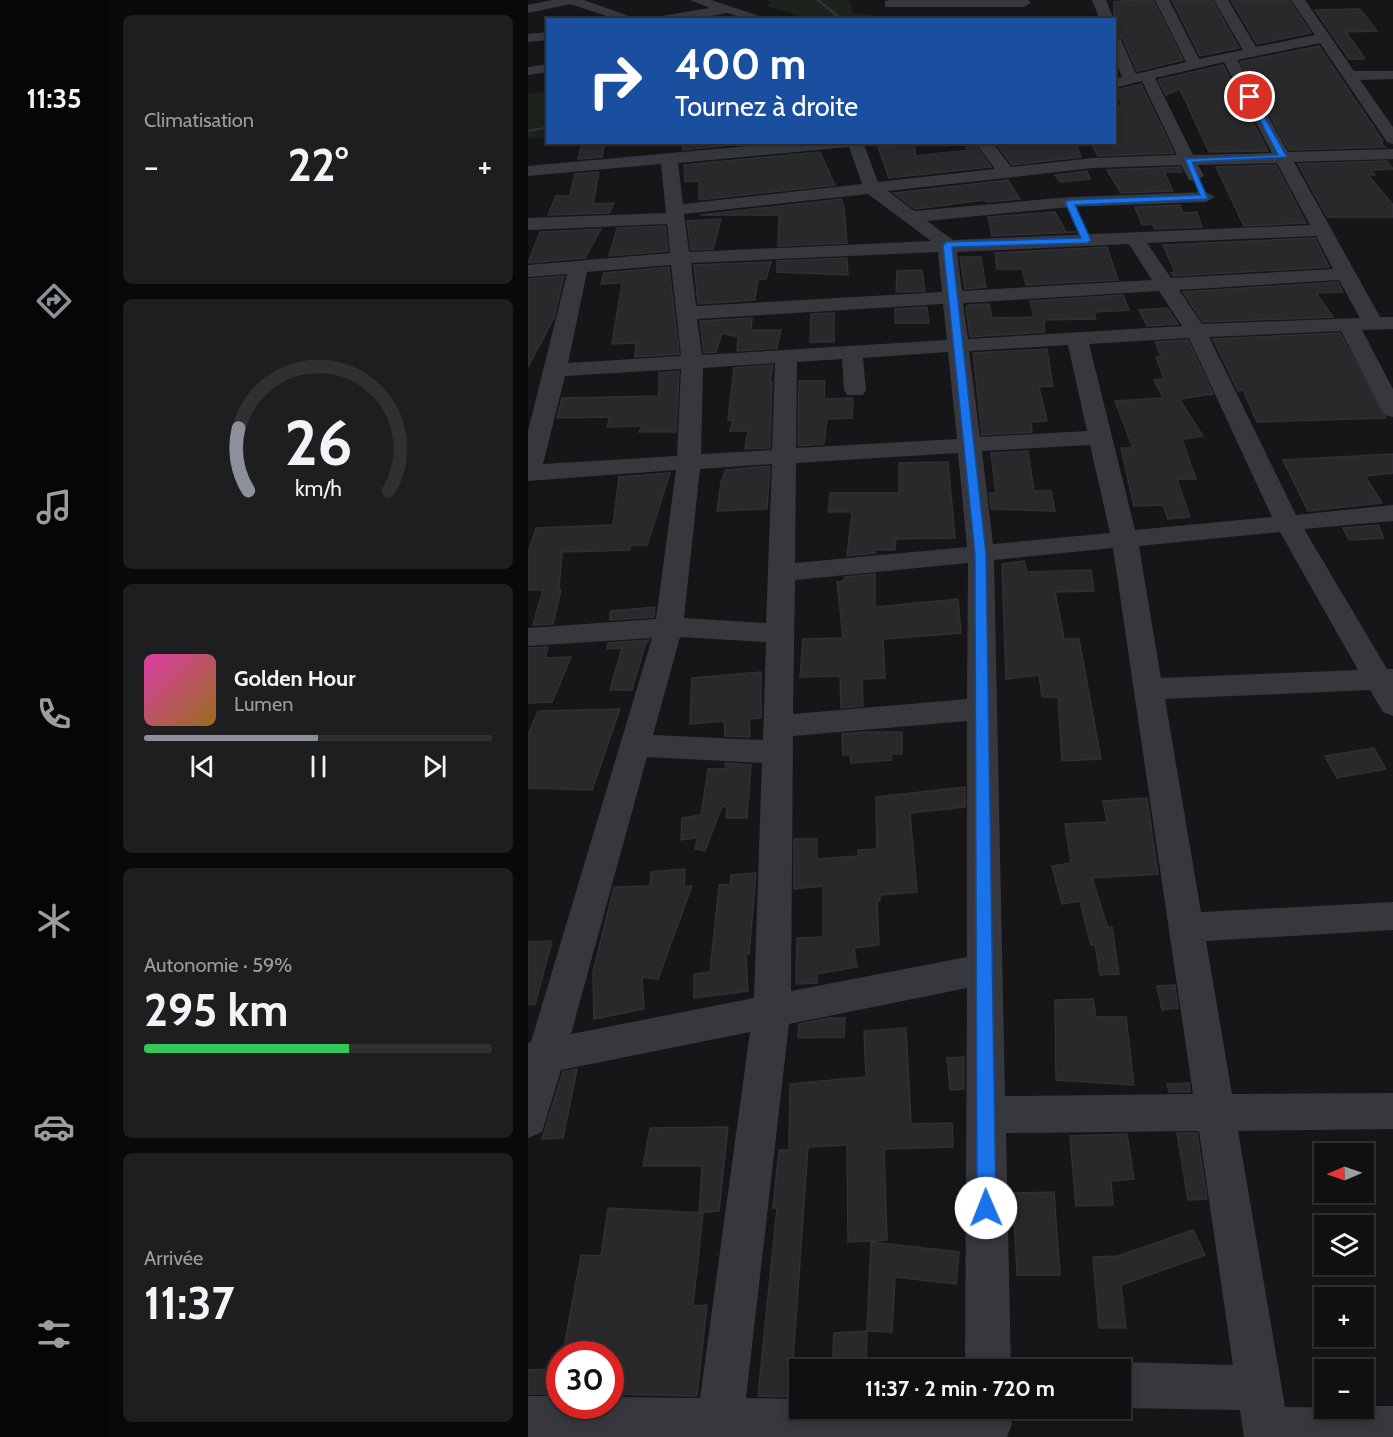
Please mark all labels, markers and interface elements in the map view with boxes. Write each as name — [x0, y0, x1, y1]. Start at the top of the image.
text: 400 m — [675, 38, 806, 90]
icon: right — [576, 42, 654, 120]
pin — [1224, 71, 1275, 122]
icon: arrive — [1233, 80, 1266, 113]
text: 11:35 — [27, 82, 81, 115]
text: Tournez à droite — [675, 90, 858, 123]
text: Climatisation — [144, 108, 254, 132]
text: 22° — [288, 138, 348, 192]
text: − — [144, 146, 159, 186]
text: + — [477, 146, 492, 186]
icon: directions — [33, 280, 75, 322]
text: 26 — [284, 405, 352, 481]
text: km/h — [295, 476, 341, 502]
icon: music — [33, 486, 75, 528]
text: Golden Hour — [234, 665, 355, 692]
text: Lumen — [234, 692, 293, 716]
icon: phone — [33, 693, 75, 735]
icon: previous — [186, 750, 219, 783]
icon: pause — [302, 750, 335, 783]
icon: next — [418, 750, 451, 783]
icon: climate — [33, 900, 75, 942]
text: Autonomie · 59% — [144, 953, 292, 977]
text: 295 km — [144, 983, 288, 1037]
icon: car — [33, 1106, 75, 1148]
north arrow — [1314, 1143, 1374, 1203]
map controls — [1314, 1143, 1374, 1419]
position arrow — [954, 1176, 1018, 1240]
button: layers — [1314, 1215, 1374, 1275]
text: Arrivée — [144, 1246, 203, 1270]
text: 11:37 — [144, 1276, 234, 1330]
button: + — [1314, 1287, 1374, 1347]
icon: filters — [33, 1313, 75, 1355]
speed limit sign: 30 — [546, 1341, 624, 1419]
button: − — [1314, 1359, 1374, 1419]
text: 11:37 · 2 min · 720 m — [865, 1375, 1055, 1402]

